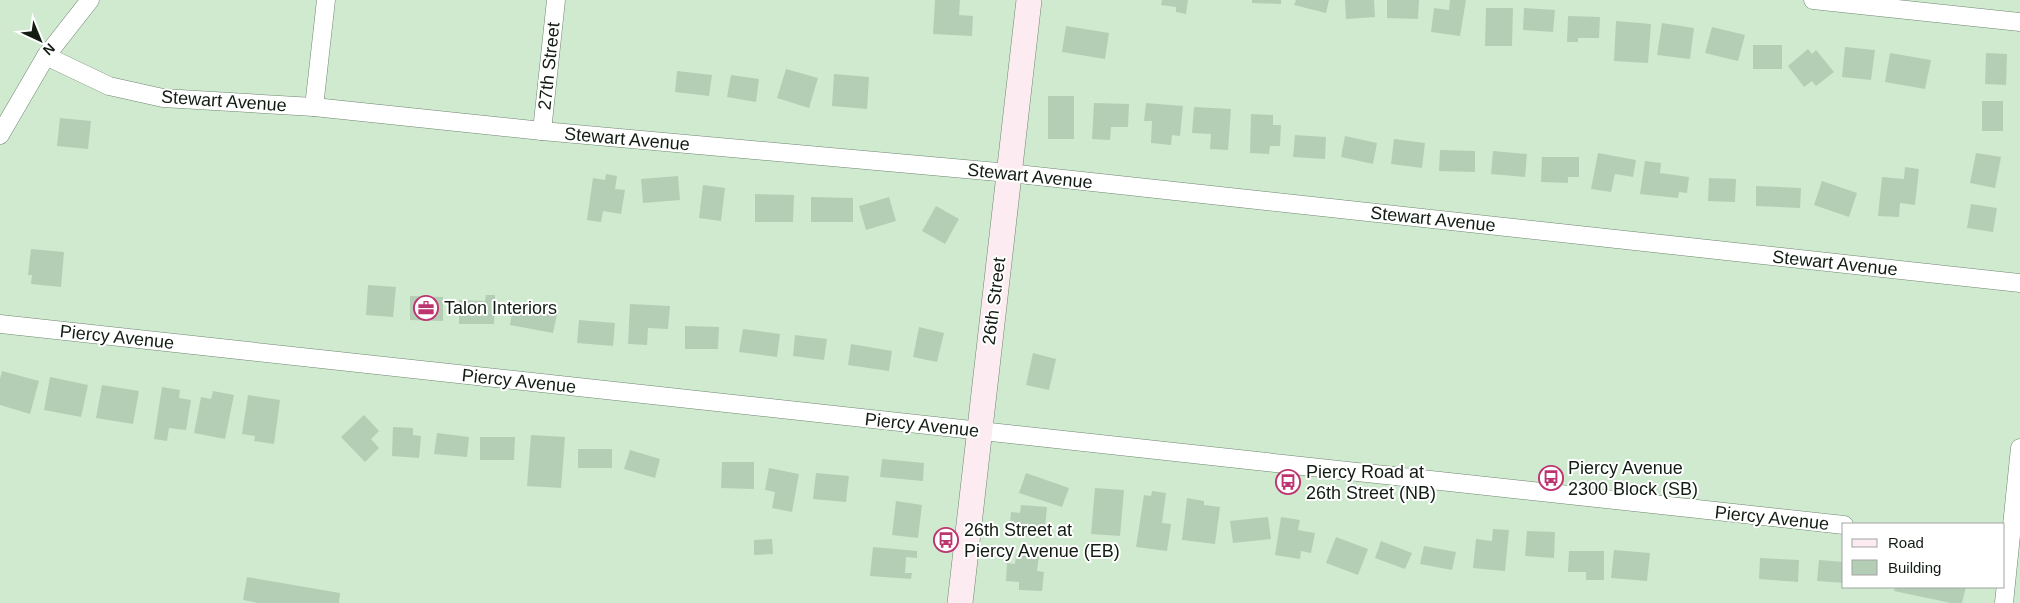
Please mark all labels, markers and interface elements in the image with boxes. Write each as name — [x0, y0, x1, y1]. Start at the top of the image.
north arrow — [15, 15, 65, 65]
street label: 27th Street — [534, 21, 564, 111]
text: N — [40, 40, 58, 59]
street label: Stewart Avenue — [161, 87, 287, 115]
street label: Stewart Avenue — [563, 124, 691, 154]
street label: Stewart Avenue — [966, 159, 1094, 193]
street label: Stewart Avenue — [1369, 202, 1497, 236]
street label: Stewart Avenue — [1771, 246, 1899, 280]
street label: 26th Street — [979, 256, 1009, 346]
office icon: Talon Interiors — [413, 295, 439, 321]
place label: Talon Interiors — [444, 298, 557, 318]
street label: Piercy Avenue — [59, 321, 175, 353]
street label: Piercy Avenue — [461, 365, 577, 397]
street label: Piercy Avenue — [864, 409, 980, 441]
place label: Piercy Avenue 2300 Block (SB) — [1568, 458, 1698, 499]
place label: Piercy Road at 26th Street (NB) — [1306, 462, 1436, 503]
bus stop icon: Piercy Avenue 2300 Block (SB) — [1538, 465, 1564, 491]
bus stop icon: Piercy Road at 26th Street (NB) — [1275, 469, 1301, 495]
street label: Piercy Avenue — [1714, 502, 1830, 534]
place label: 26th Street at Piercy Avenue (EB) — [964, 520, 1120, 561]
legend — [1842, 523, 2005, 588]
bus stop icon: 26th Street at Piercy Avenue (EB) — [933, 527, 959, 553]
text: Road — [1888, 534, 1924, 551]
text: Building — [1888, 559, 1941, 576]

